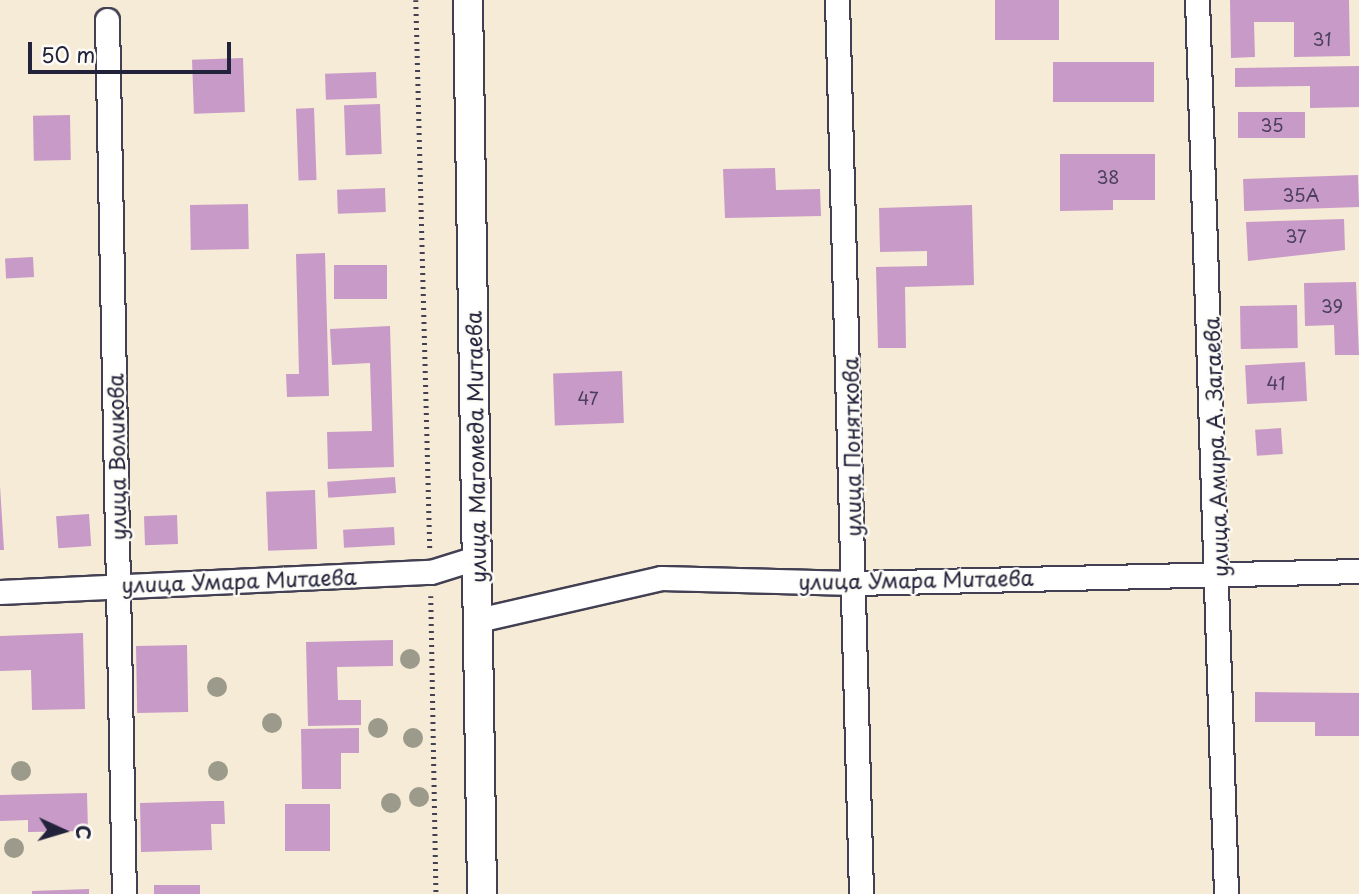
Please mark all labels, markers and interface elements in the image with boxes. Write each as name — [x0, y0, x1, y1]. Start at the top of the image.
scale bar — [32, 28, 234, 72]
house number: 31 — [1313, 28, 1331, 50]
text: 50 m — [41, 38, 95, 70]
house number: 35 — [1260, 114, 1284, 136]
house number: 38 — [1096, 166, 1120, 188]
house number: 35А — [1283, 184, 1319, 206]
house number: 37 — [1285, 225, 1307, 247]
house number: 39 — [1321, 295, 1343, 317]
street label: улица Магомеда Митаева — [460, 310, 490, 584]
street label: улица Амира А. Загаева — [1198, 316, 1232, 578]
street label: улица Поняткова — [837, 357, 865, 537]
house number: 41 — [1267, 372, 1285, 394]
street label: улица Воликова — [102, 373, 130, 541]
house number: 47 — [577, 387, 599, 409]
street label: улица Умара Митаева — [120, 563, 358, 597]
street label: улица Умара Митаева — [797, 564, 1035, 594]
north arrow — [28, 796, 98, 866]
text: С — [69, 824, 98, 841]

